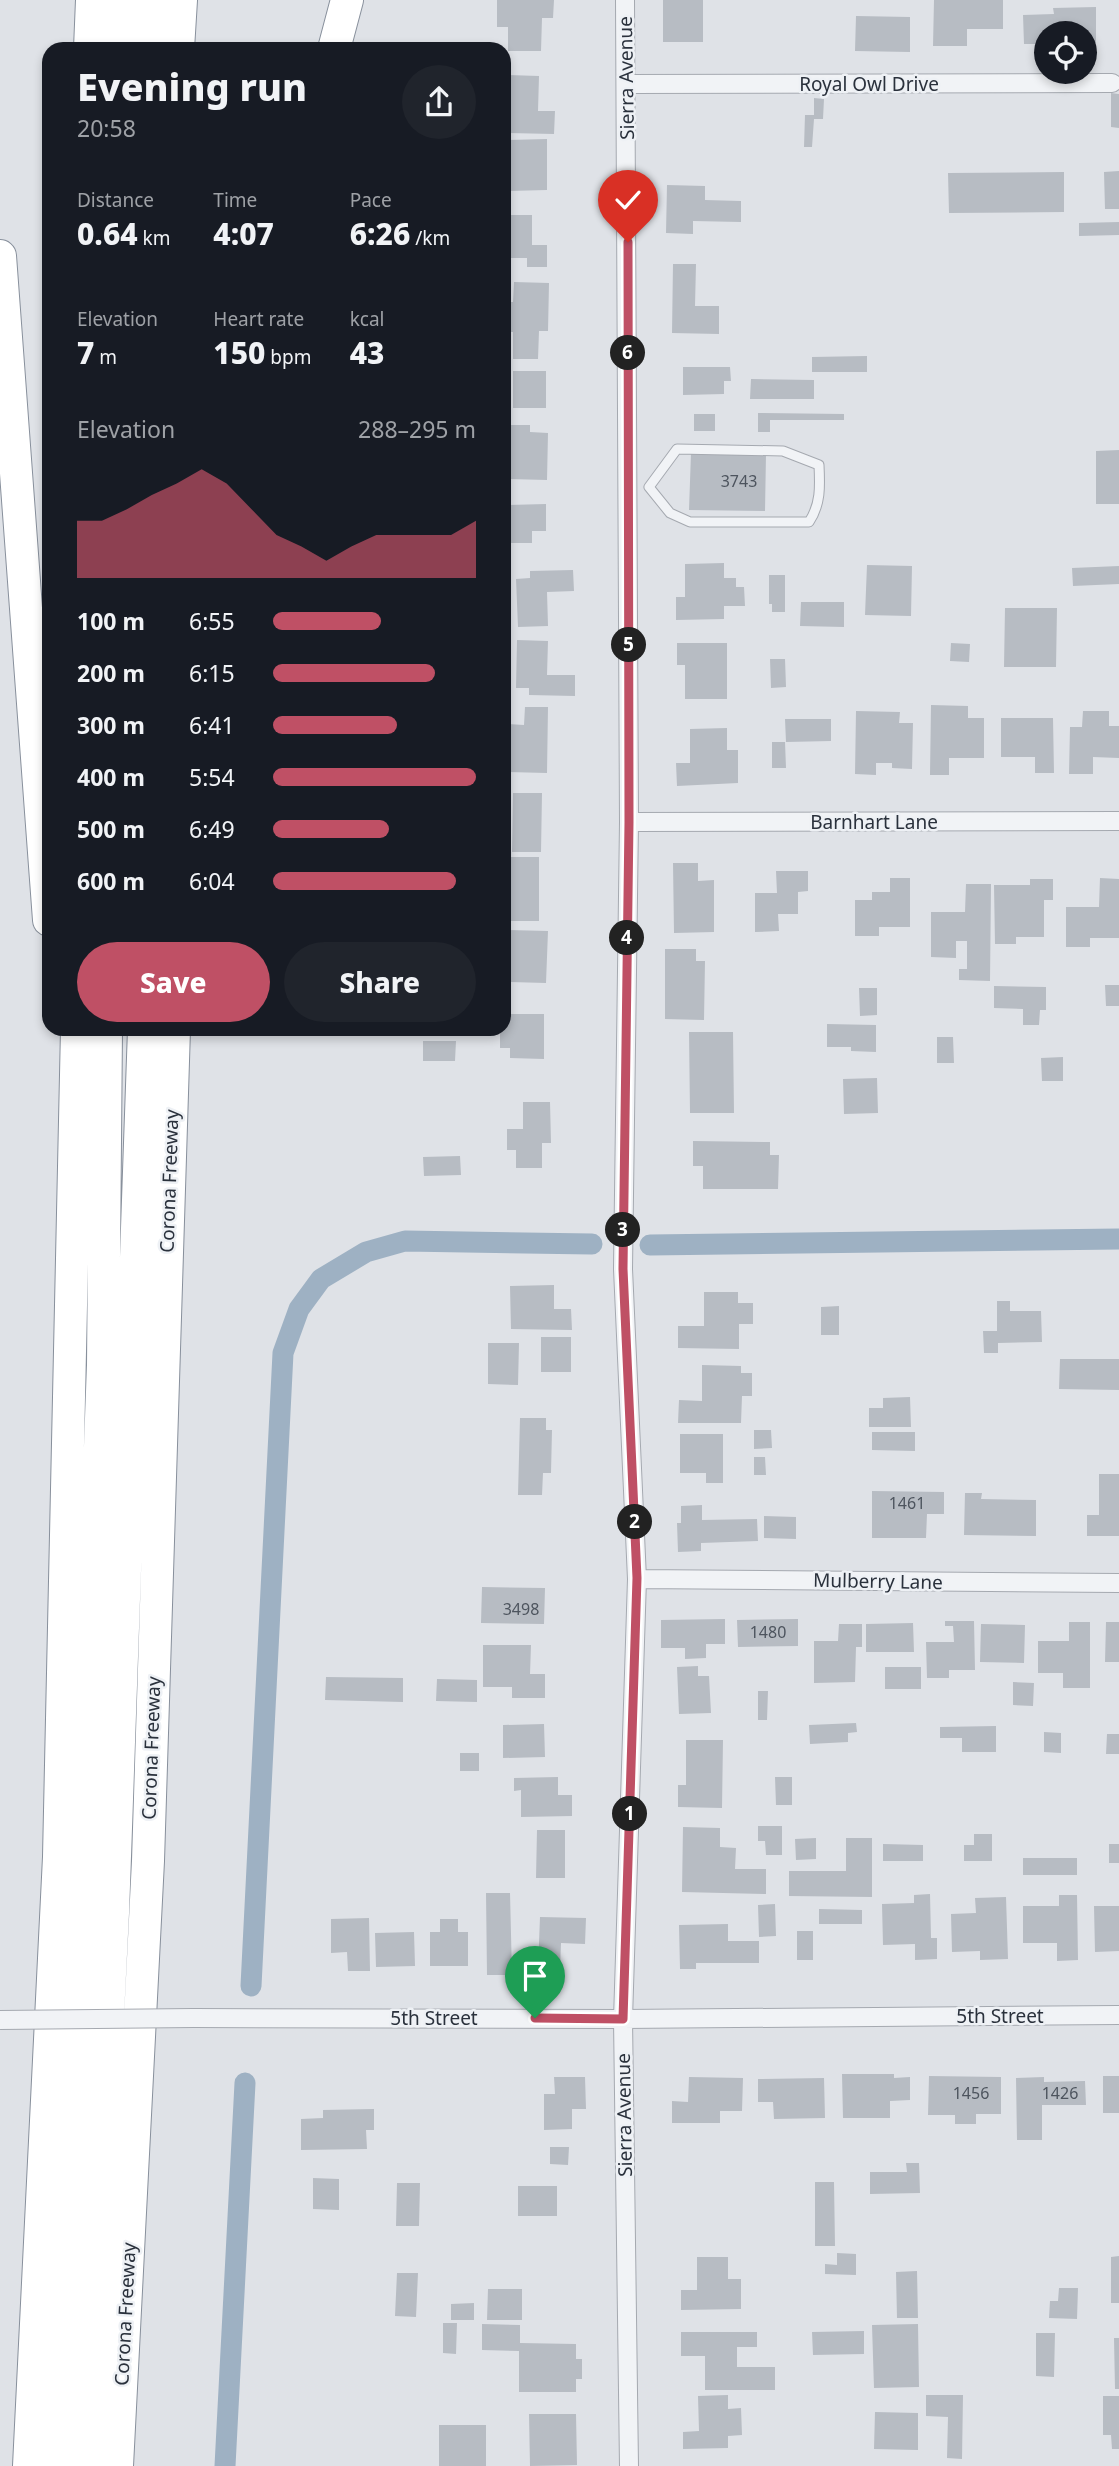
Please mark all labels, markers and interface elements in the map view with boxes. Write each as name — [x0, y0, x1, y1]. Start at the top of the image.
street label: Sierra Avenue — [612, 16, 640, 140]
map controls — [1034, 21, 1097, 84]
button: locate — [1034, 21, 1097, 84]
text: Evening run — [77, 60, 307, 112]
button: share — [402, 65, 476, 139]
street label: Royal Owl Drive — [799, 71, 939, 97]
text: 20:58 — [77, 112, 136, 144]
pin — [598, 170, 658, 242]
icon: check — [609, 181, 647, 219]
text: Distance — [77, 187, 154, 213]
text: Time — [213, 187, 257, 213]
text: Pace — [350, 187, 392, 213]
text: 0.64 — [77, 213, 138, 254]
text: 4:07 — [213, 213, 274, 254]
text: 6:26 — [350, 213, 410, 254]
text: km — [138, 225, 170, 251]
text: /km — [410, 225, 450, 251]
text: Elevation — [77, 306, 158, 332]
text: Heart rate — [213, 306, 304, 332]
text: kcal — [350, 306, 384, 332]
text: 7 — [77, 332, 94, 373]
text: 150 — [213, 332, 265, 373]
text: 43 — [350, 332, 384, 373]
pin: 6 — [610, 336, 646, 370]
text: 6 — [622, 339, 633, 365]
text: m — [94, 344, 117, 370]
text: bpm — [265, 344, 311, 370]
text: Elevation — [77, 413, 175, 445]
text: 288–295 m — [358, 413, 476, 445]
house number: 3743 — [721, 470, 757, 492]
text: 100 m — [77, 605, 145, 637]
text: 6:55 — [189, 605, 235, 637]
pin: 5 — [612, 628, 646, 662]
text: 5 — [623, 631, 634, 657]
text: 200 m — [77, 657, 145, 689]
text: 6:15 — [189, 657, 235, 689]
text: 300 m — [77, 709, 145, 741]
text: 6:41 — [189, 709, 235, 741]
text: 400 m — [77, 761, 145, 793]
text: 5:54 — [189, 761, 235, 793]
street label: Barnhart Lane — [810, 809, 938, 835]
text: 500 m — [77, 813, 145, 845]
text: 6:49 — [189, 813, 235, 845]
text: 600 m — [77, 865, 145, 897]
text: 6:04 — [189, 865, 235, 897]
pin: 4 — [610, 920, 644, 956]
text: 4 — [621, 924, 632, 950]
button: Save — [77, 942, 270, 1022]
button: Share — [284, 942, 476, 1022]
street label: Corona Freeway — [154, 1109, 185, 1253]
pin: 3 — [606, 1212, 640, 1248]
text: 3 — [617, 1216, 628, 1242]
house number: 1461 — [889, 1492, 925, 1514]
pin: 2 — [618, 1504, 652, 1540]
text: 2 — [629, 1508, 640, 1534]
street label: Mulberry Lane — [813, 1567, 943, 1595]
house number: 3498 — [503, 1598, 539, 1620]
house number: 1480 — [750, 1621, 786, 1643]
street label: Corona Freeway — [136, 1676, 167, 1820]
pin: 1 — [612, 1797, 648, 1832]
text: 1 — [624, 1800, 635, 1826]
pin — [505, 1946, 565, 2018]
icon: arrive — [516, 1957, 554, 1995]
street label: 5th Street — [956, 2003, 1044, 2029]
street label: 5th Street — [390, 2005, 478, 2031]
street label: Sierra Avenue — [610, 2053, 638, 2177]
house number: 1456 — [953, 2082, 989, 2104]
house number: 1426 — [1042, 2082, 1078, 2104]
street label: Corona Freeway — [108, 2241, 142, 2386]

